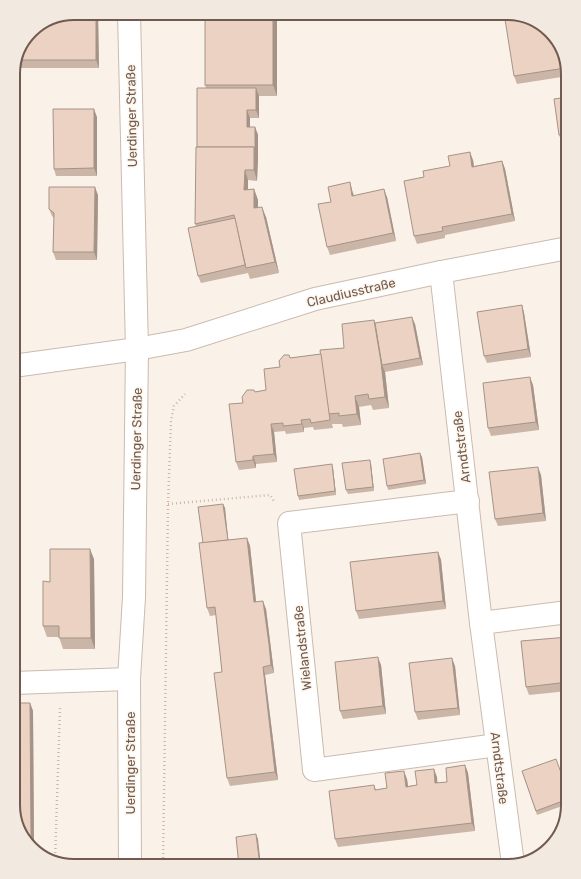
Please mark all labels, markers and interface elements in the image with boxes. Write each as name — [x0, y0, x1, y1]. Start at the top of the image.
street label: Uerdinger Straße — [123, 64, 141, 168]
street label: Claudiusstraße — [305, 275, 397, 310]
street label: Uerdinger Straße — [128, 387, 146, 491]
street label: Arndtstraße — [450, 410, 473, 484]
street label: Wielandstraße — [291, 605, 314, 691]
street label: Uerdinger Straße — [123, 712, 139, 814]
street label: Arndtstraße — [488, 731, 511, 805]

